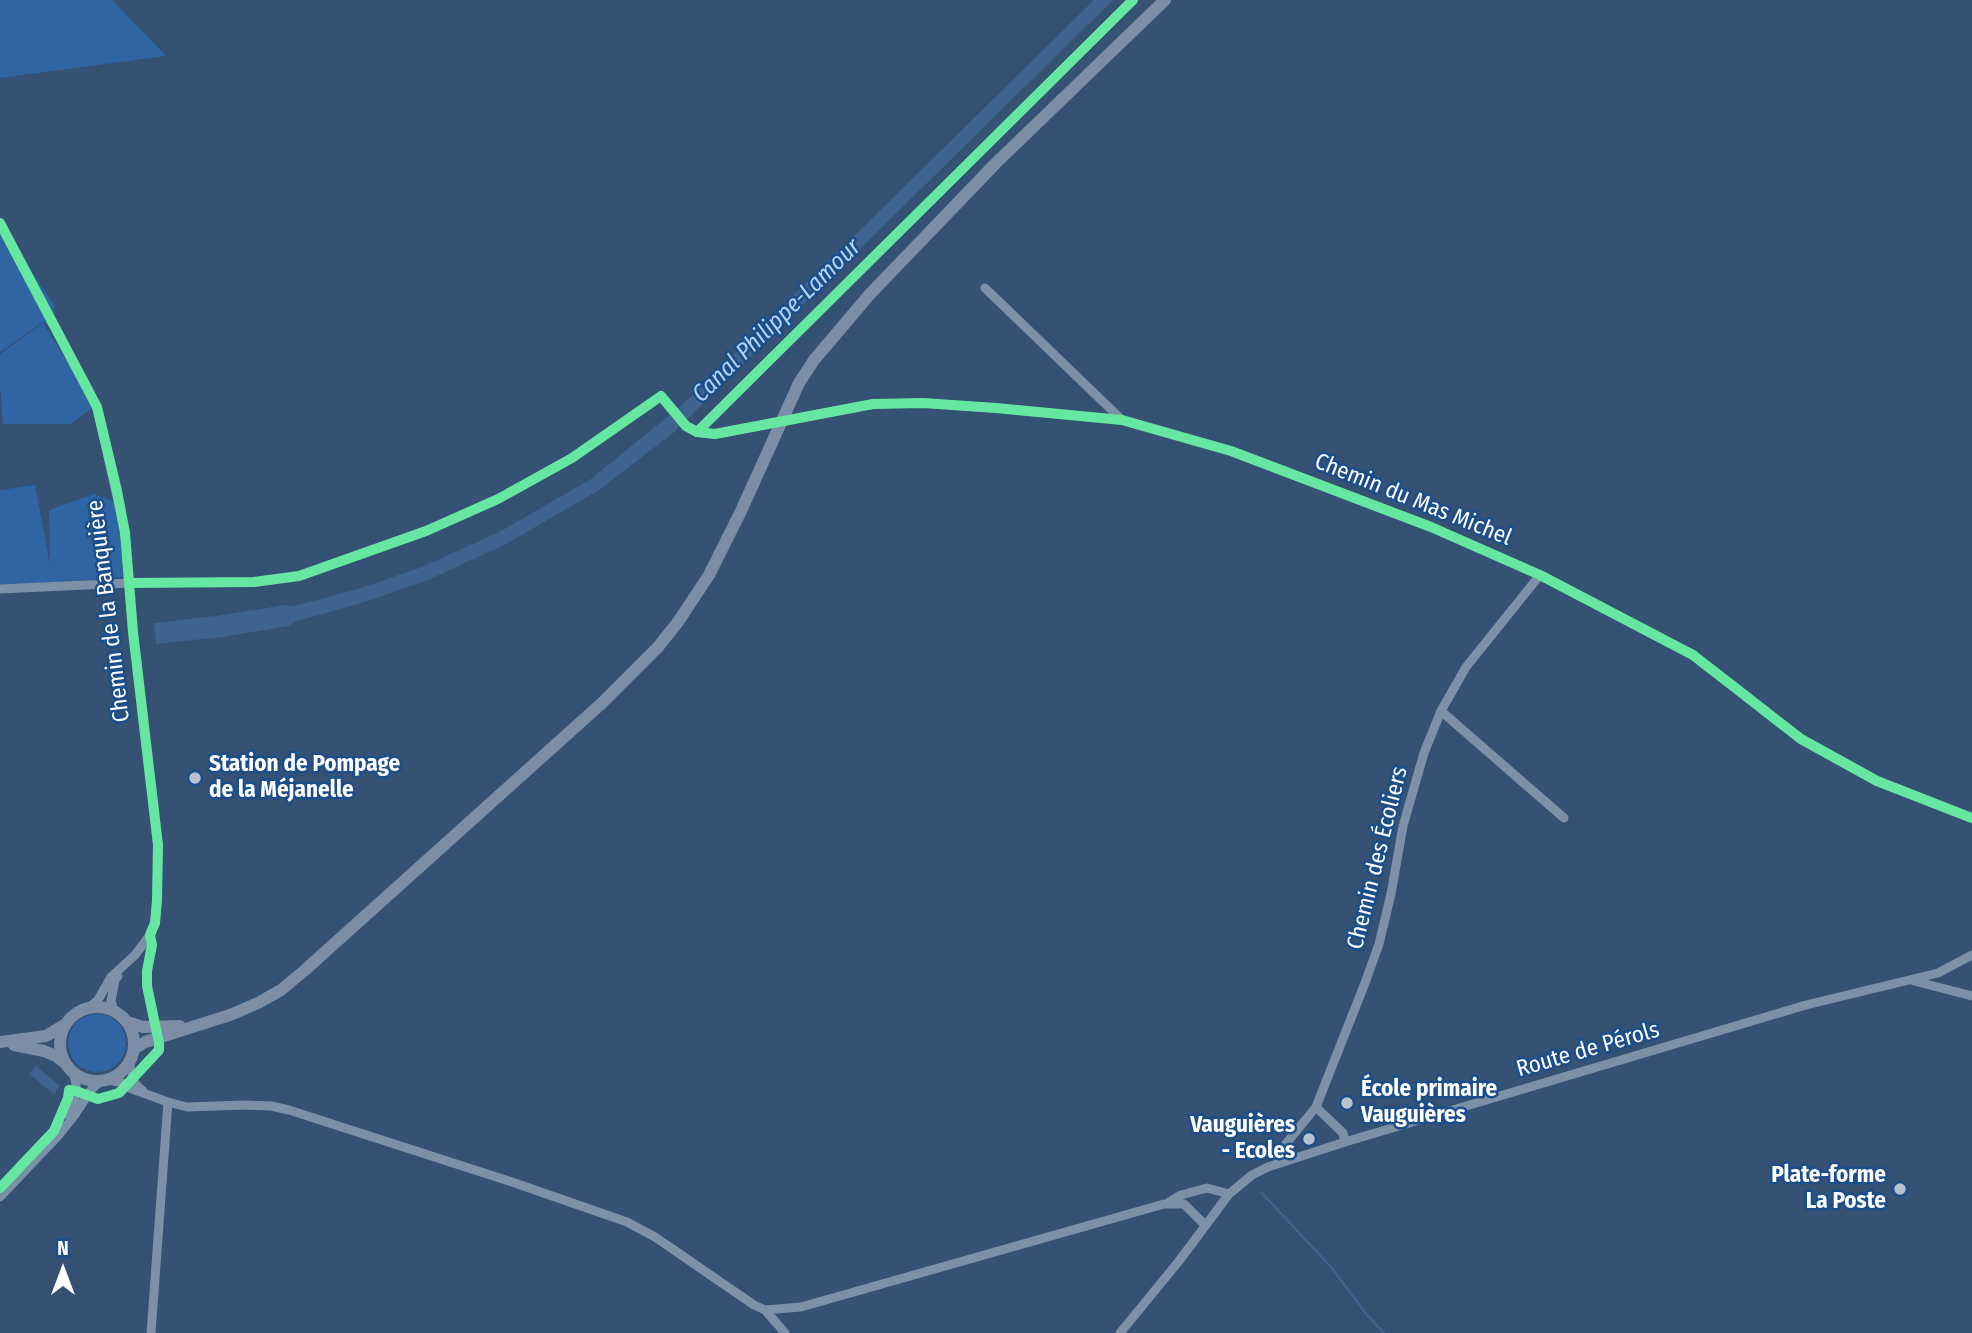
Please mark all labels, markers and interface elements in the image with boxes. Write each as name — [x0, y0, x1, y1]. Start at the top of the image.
water label: Canal Philippe-Lamour — [687, 233, 867, 409]
street label: Chemin du Mas Michel — [1311, 448, 1515, 552]
street label: Chemin de la Banquière — [82, 498, 136, 724]
place label: Station de Pompage de la Méjanelle — [209, 751, 400, 805]
street label: Chemin des Écoliers — [1342, 764, 1414, 952]
marker: Station de Pompage de la Méjanelle — [187, 770, 203, 786]
street label: Route de Pérols — [1513, 1016, 1663, 1084]
place label: École primaire Vauguières — [1361, 1076, 1497, 1130]
marker: École primaire Vauguières — [1339, 1095, 1355, 1111]
place label: Vauguières - Ecoles — [1190, 1112, 1295, 1166]
marker: Vauguières - Ecoles — [1301, 1131, 1317, 1147]
place label: Plate-forme La Poste — [1771, 1162, 1886, 1216]
marker: Plate-forme La Poste — [1892, 1181, 1908, 1197]
north arrow — [28, 1235, 98, 1305]
text: N — [57, 1237, 69, 1260]

